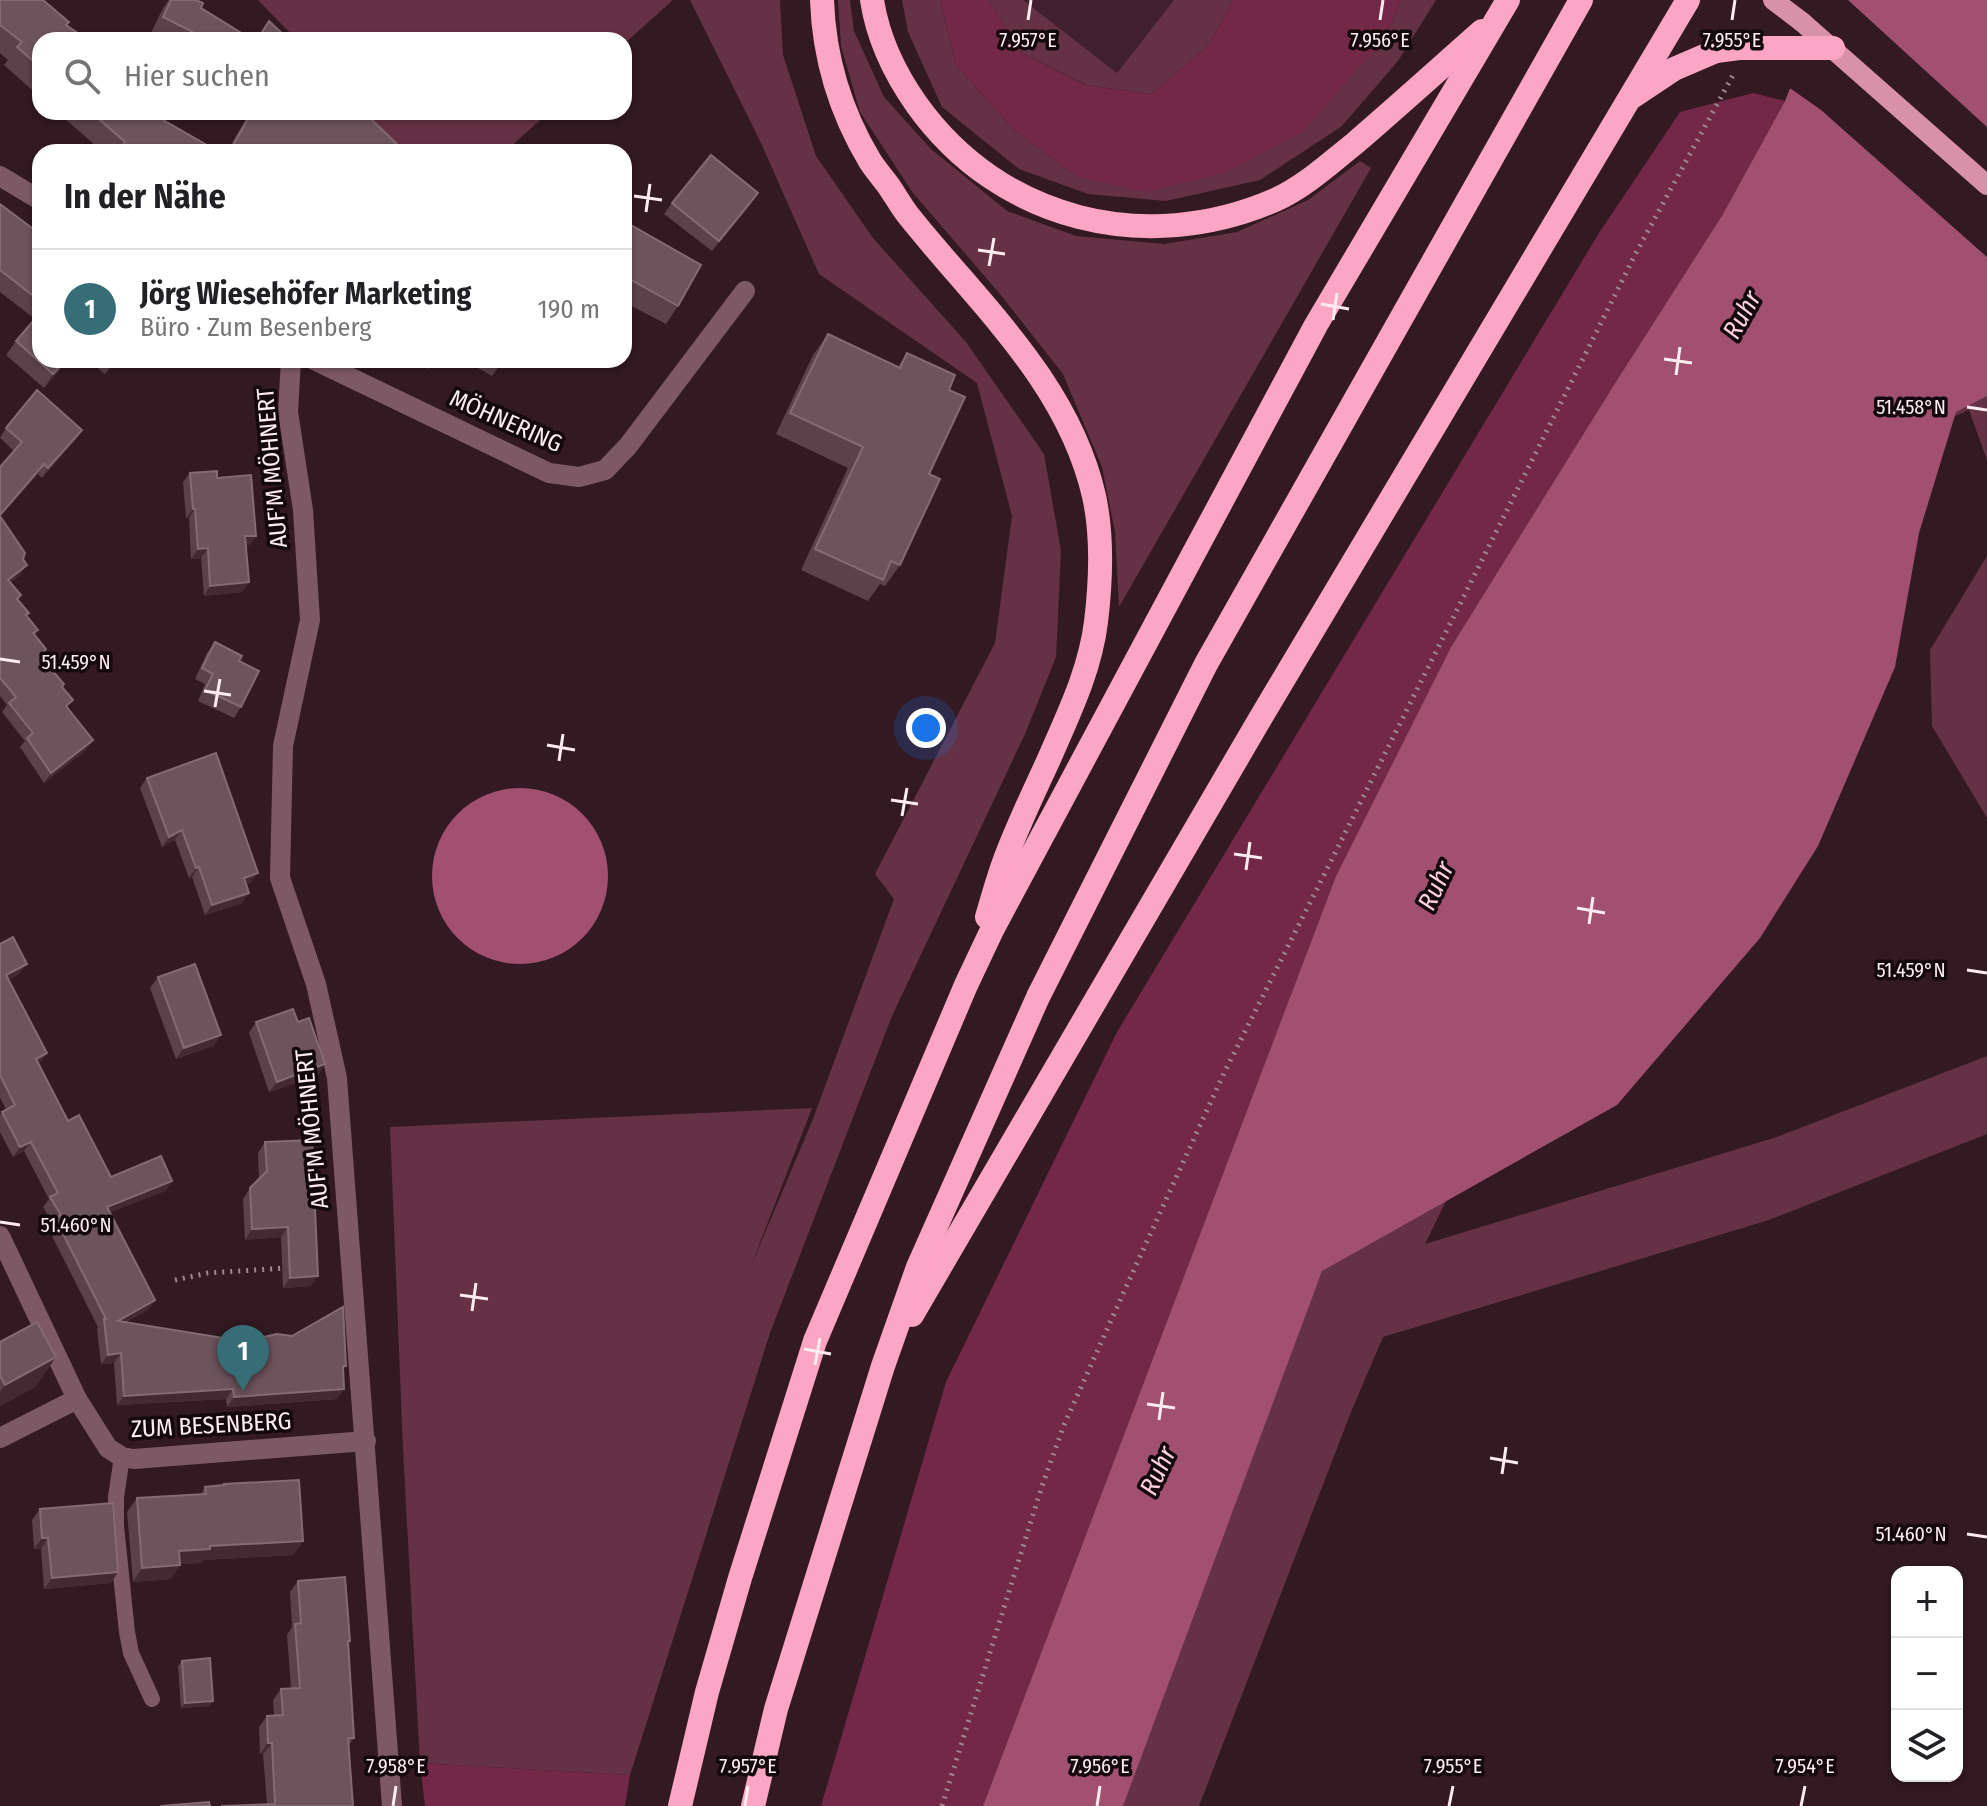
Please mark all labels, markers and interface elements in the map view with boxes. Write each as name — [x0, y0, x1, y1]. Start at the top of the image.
text: 7.957°E — [999, 28, 1057, 52]
text: 7.956°E — [1350, 28, 1410, 52]
text: 7.955°E — [1703, 28, 1761, 52]
search box — [32, 32, 632, 120]
icon: search — [60, 54, 104, 98]
text: Hier suchen — [124, 58, 270, 94]
text: In der Nähe — [64, 176, 226, 217]
text: Jörg Wiesehöfer Marketing — [140, 276, 471, 312]
water label: Ruhr — [1716, 285, 1768, 344]
text: 1 — [85, 294, 96, 325]
text: 190 m — [538, 294, 600, 325]
text: Büro · Zum Besenberg — [140, 312, 371, 343]
street label: MÖHNERING — [446, 384, 566, 458]
street label: AUF'M MÖHNERT — [251, 387, 293, 549]
text: 51.458°N — [1876, 395, 1946, 419]
text: 51.459°N — [41, 650, 111, 674]
your location — [906, 708, 946, 748]
water label: Ruhr — [1411, 856, 1461, 915]
text: 51.459°N — [1876, 958, 1946, 982]
street label: AUF'M MÖHNERT — [290, 1048, 334, 1210]
text: 51.460°N — [40, 1213, 112, 1237]
pin: 1 — [217, 1325, 269, 1391]
street label: ZUM BESENBERG — [130, 1407, 292, 1443]
water label: Ruhr — [1133, 1441, 1183, 1500]
text: 51.460°N — [1875, 1522, 1947, 1546]
map controls — [1891, 1566, 1963, 1782]
button: + — [1891, 1566, 1963, 1638]
button: − — [1891, 1638, 1963, 1710]
button: layers — [1891, 1710, 1963, 1782]
text: 7.958°E — [366, 1754, 426, 1778]
text: 7.957°E — [719, 1754, 777, 1778]
text: 7.956°E — [1070, 1754, 1130, 1778]
text: 7.955°E — [1424, 1754, 1482, 1778]
text: 7.954°E — [1775, 1754, 1835, 1778]

